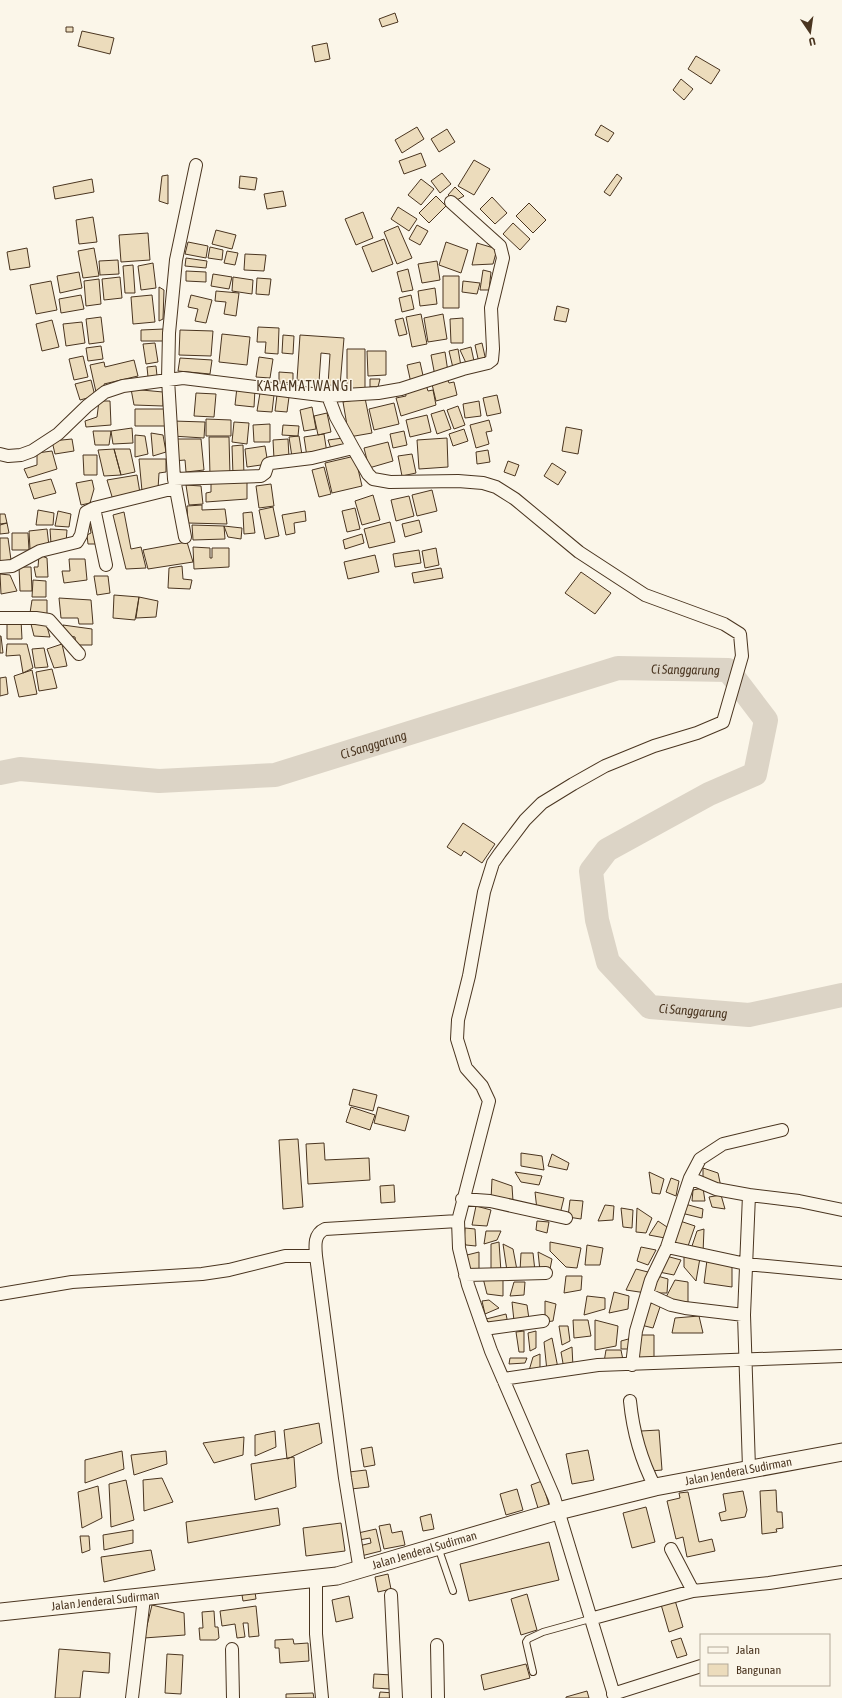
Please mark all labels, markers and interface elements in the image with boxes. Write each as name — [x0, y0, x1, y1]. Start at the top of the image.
north arrow — [790, 12, 830, 52]
text: U — [808, 35, 817, 48]
district label: KARAMATWANGI — [256, 378, 354, 394]
water label: Ci Sanggarung — [651, 661, 720, 677]
water label: Ci Sanggarung — [338, 727, 408, 762]
water label: Ci Sanggarung — [658, 1000, 728, 1021]
street label: Jalan Jenderal Sudirman — [684, 1455, 793, 1488]
street label: Jalan Jenderal Sudirman — [370, 1528, 478, 1572]
street label: Jalan Jenderal Sudirman — [51, 1588, 160, 1613]
legend — [700, 1634, 830, 1686]
text: Jalan — [736, 1643, 760, 1657]
text: Bangunan — [736, 1663, 781, 1677]

